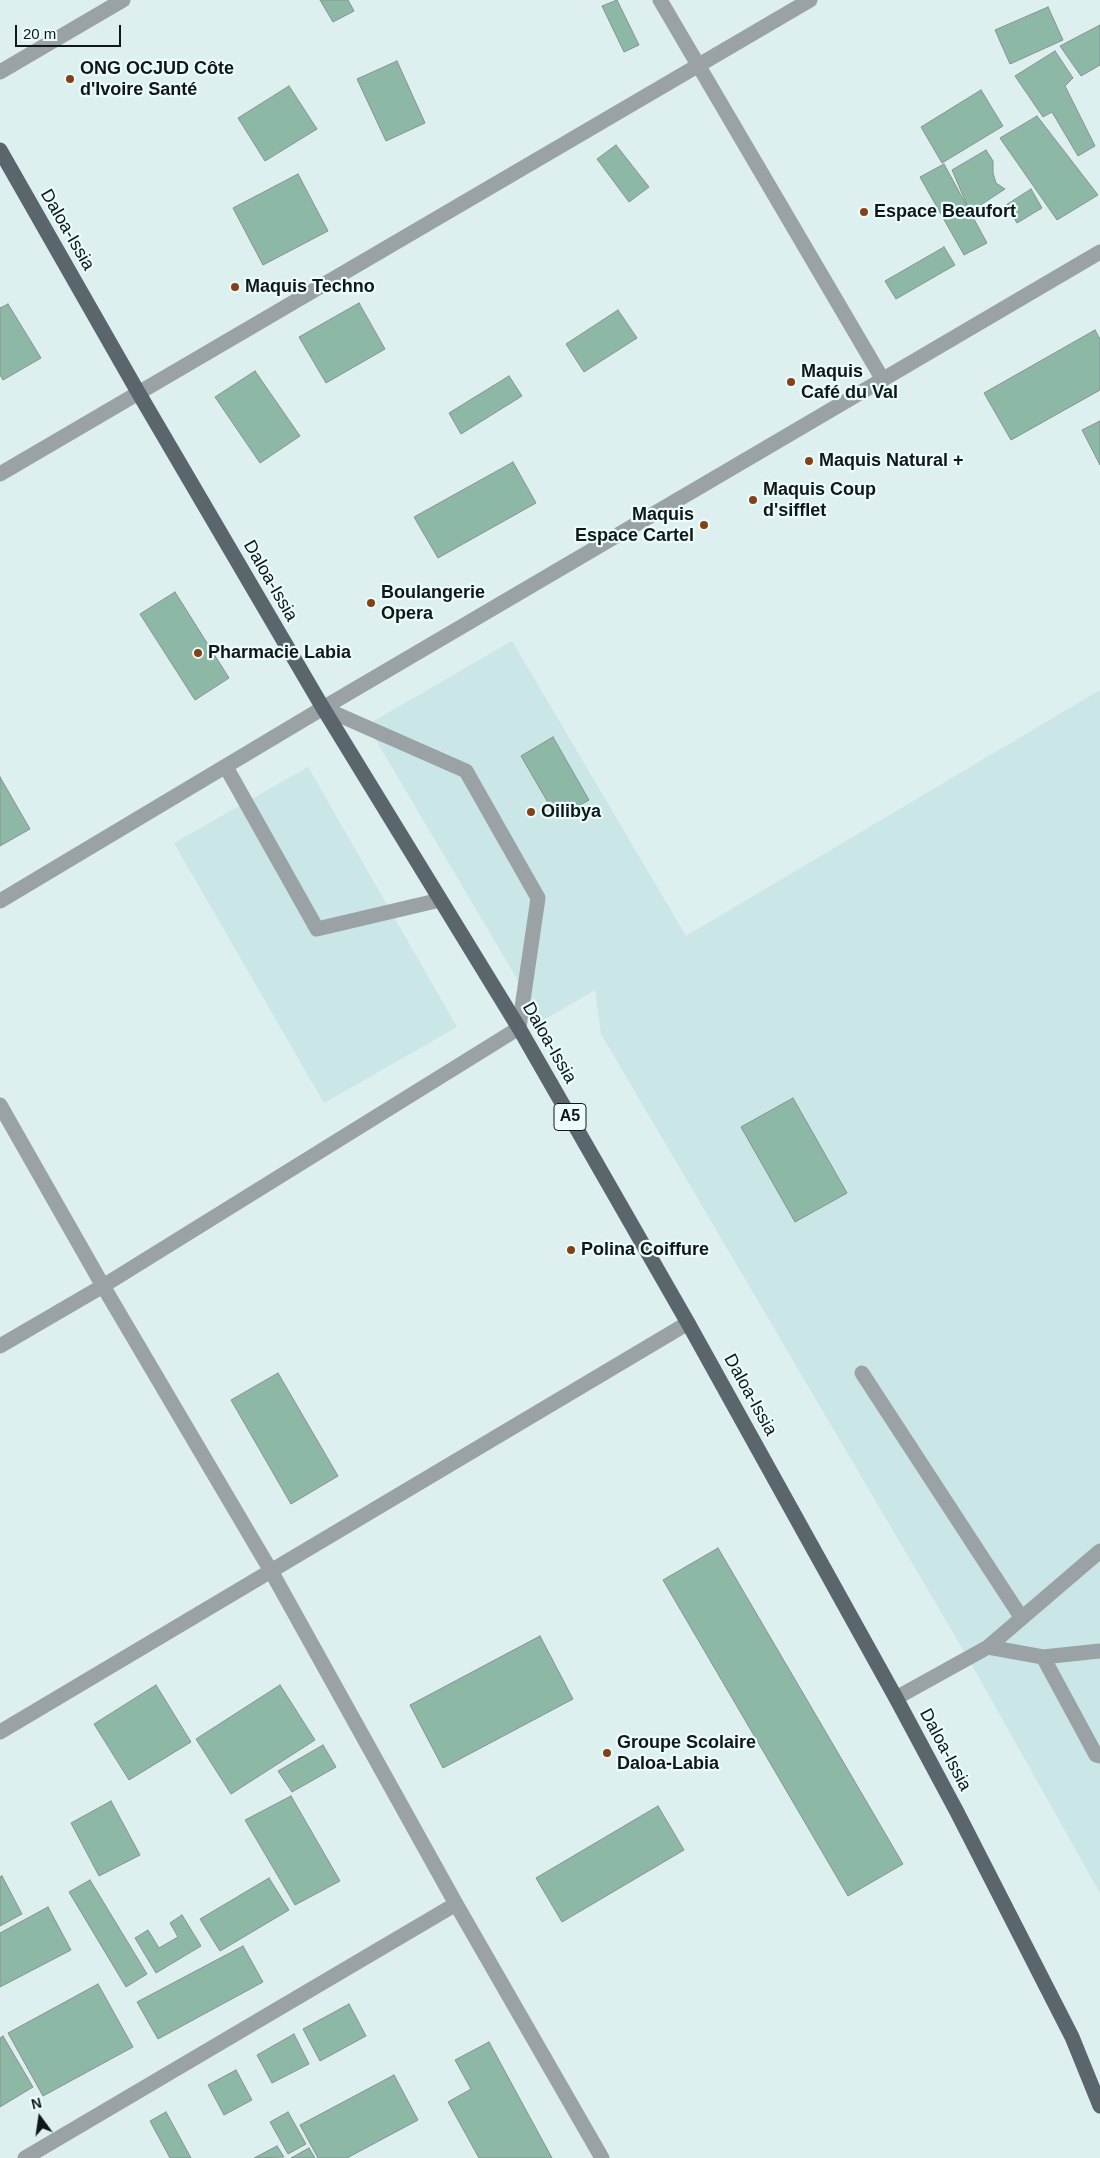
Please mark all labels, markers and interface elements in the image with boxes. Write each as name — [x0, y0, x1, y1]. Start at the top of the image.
scale bar — [18, 15, 124, 47]
text: 20 m — [23, 25, 56, 42]
place label: ONG OCJUD Côte d'Ivoire Santé — [80, 58, 234, 100]
marker: ONG OCJUD Côte d'Ivoire Santé — [64, 73, 76, 85]
street label: Daloa-Issia — [35, 186, 99, 274]
place label: Espace Beaufort — [874, 201, 1016, 223]
marker: Espace Beaufort — [858, 206, 870, 218]
place label: Maquis Techno — [245, 276, 375, 298]
marker: Maquis Techno — [229, 281, 241, 293]
place label: Maquis Café du Val — [801, 361, 898, 404]
marker: Maquis Café du Val — [785, 376, 797, 388]
place label: Maquis Natural + — [819, 450, 964, 472]
marker: Maquis Natural + — [803, 455, 815, 467]
place label: Maquis Coup d'sifflet — [763, 479, 876, 522]
marker: Maquis Coup d'sifflet — [747, 494, 759, 506]
place label: Maquis Espace Cartel — [575, 504, 694, 546]
marker: Maquis Espace Cartel — [698, 519, 710, 531]
street label: Daloa-Issia — [238, 537, 302, 625]
place label: Boulangerie Opera — [381, 582, 485, 624]
marker: Boulangerie Opera — [365, 597, 377, 609]
place label: Pharmacie Labia — [208, 642, 351, 664]
marker: Pharmacie Labia — [192, 647, 204, 659]
place label: Oilibya — [541, 801, 601, 823]
marker: Oilibya — [525, 806, 537, 818]
street label: Daloa-Issia — [517, 999, 581, 1087]
road number: A5 — [554, 1104, 586, 1130]
place label: Polina Coiffure — [581, 1239, 709, 1261]
marker: Polina Coiffure — [565, 1244, 577, 1256]
street label: Daloa-Issia — [719, 1350, 781, 1440]
street label: Daloa-Issia — [914, 1705, 976, 1795]
place label: Groupe Scolaire Daloa-Labia — [617, 1732, 756, 1775]
marker: Groupe Scolaire Daloa-Labia — [601, 1747, 613, 1759]
north arrow — [15, 2093, 65, 2143]
text: N — [30, 2094, 43, 2112]

